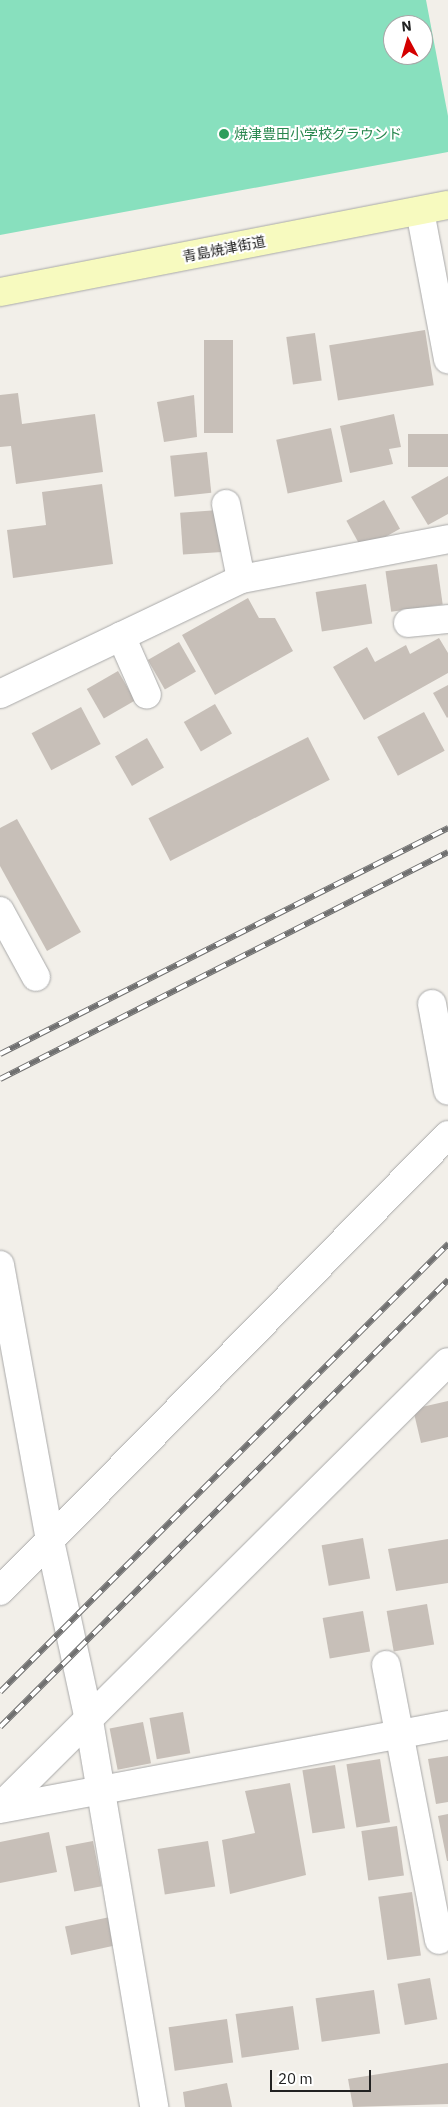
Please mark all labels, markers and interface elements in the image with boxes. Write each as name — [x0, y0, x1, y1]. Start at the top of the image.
north arrow — [383, 15, 433, 65]
text: N — [401, 17, 413, 36]
place label: 焼津豊田小学校グラウンド — [234, 126, 402, 142]
marker: 焼津豊田小学校グラウンド — [218, 128, 230, 140]
street label: 青島焼津街道 — [181, 233, 267, 265]
scale bar — [273, 2060, 374, 2092]
text: 20 m — [278, 2069, 313, 2088]

